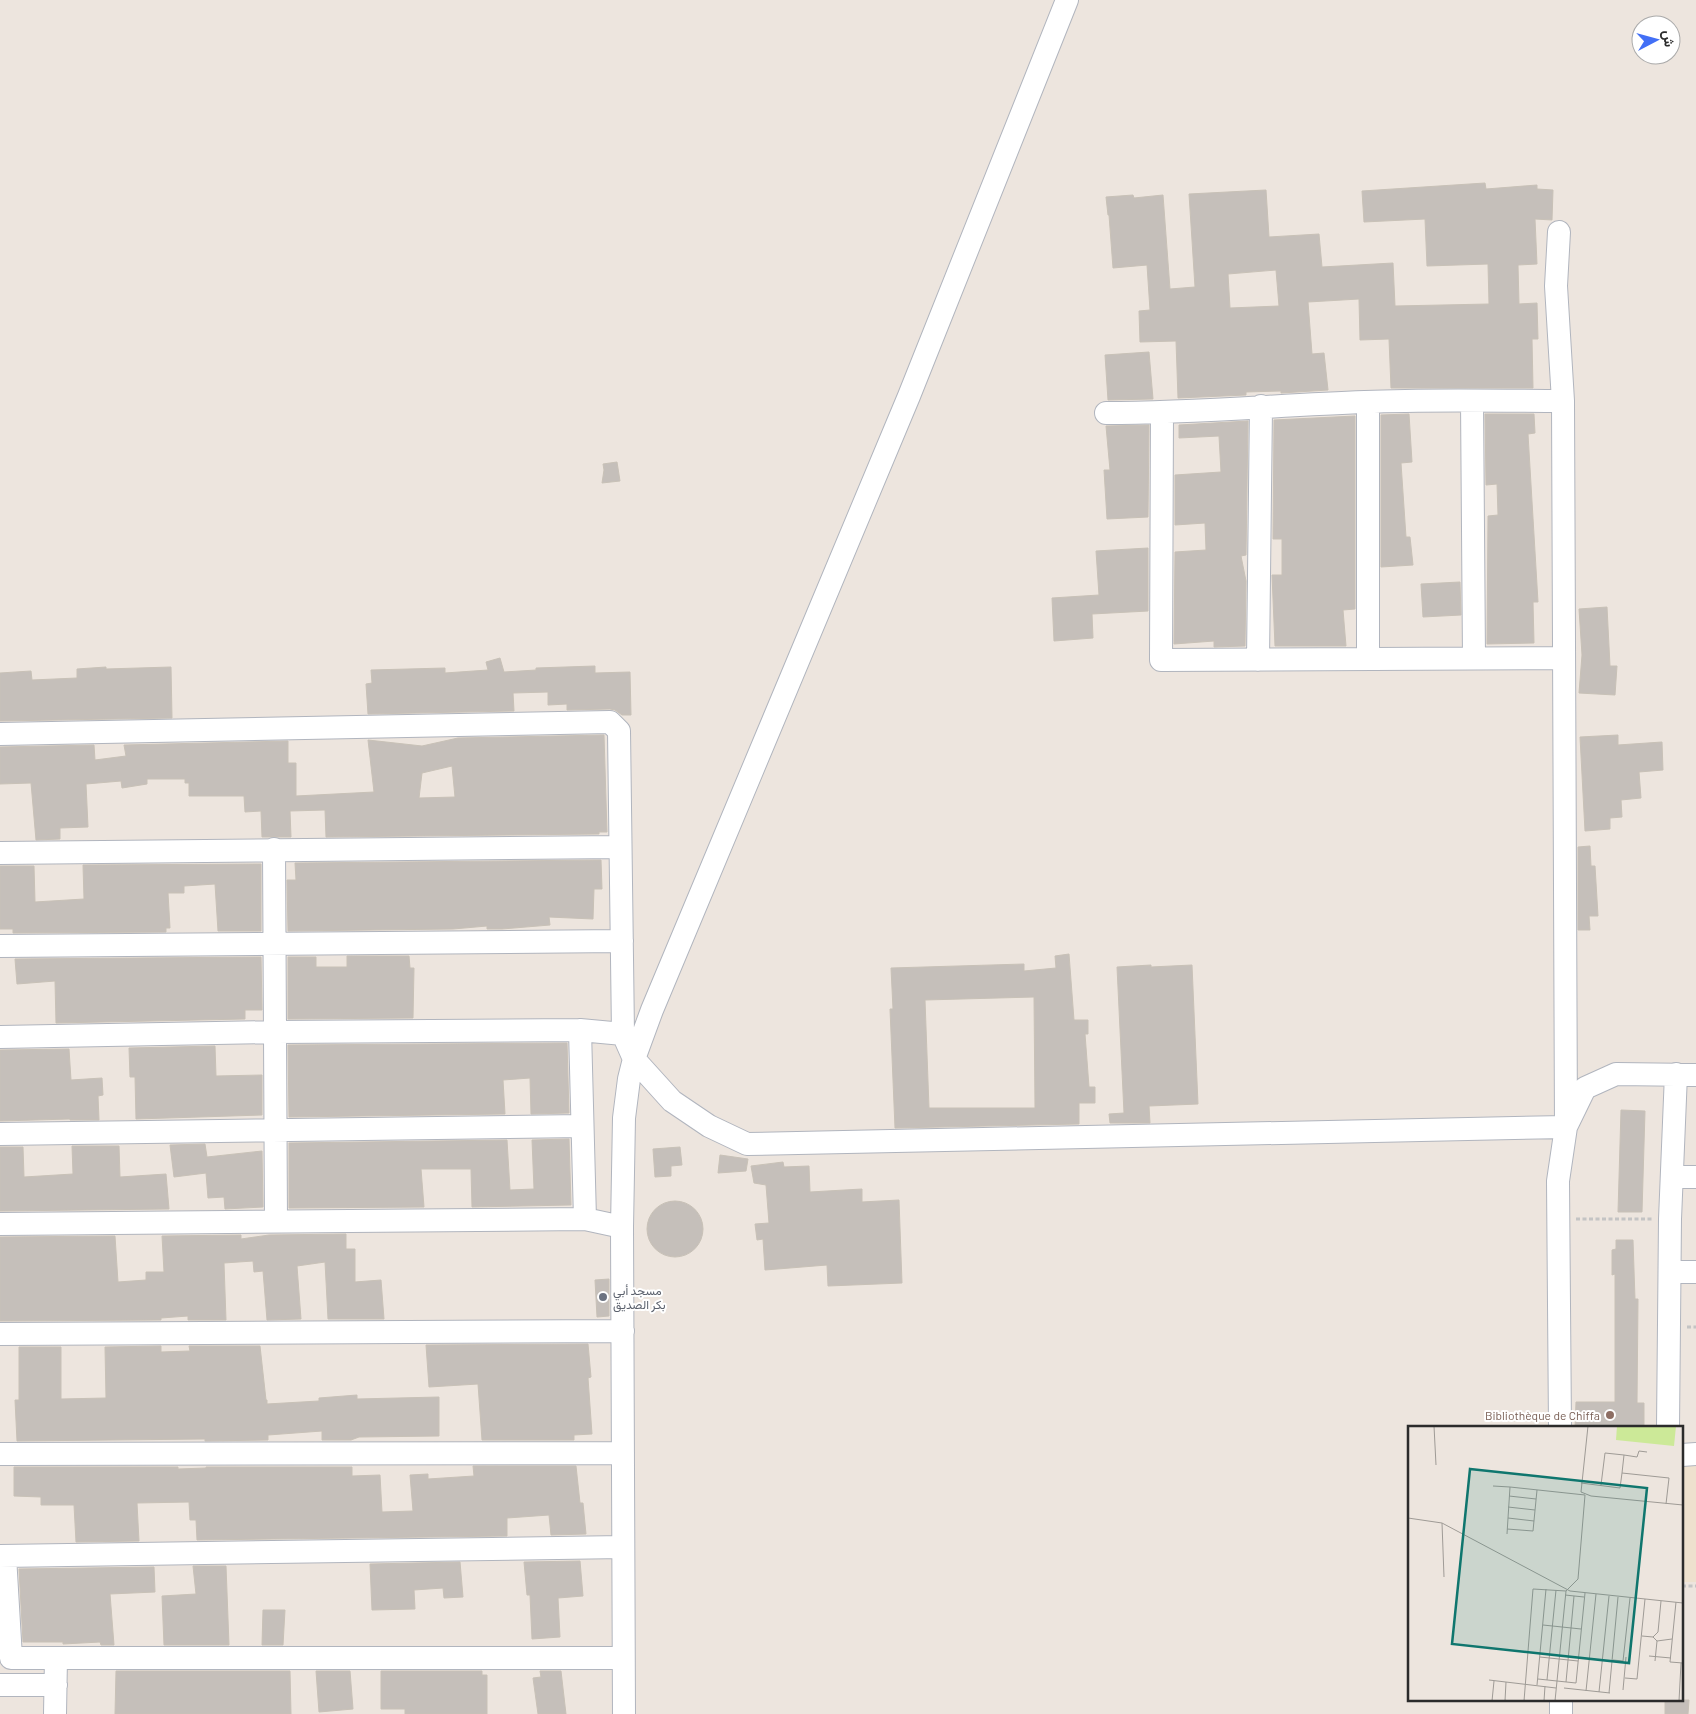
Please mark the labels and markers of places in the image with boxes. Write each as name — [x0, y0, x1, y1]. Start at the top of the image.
place label: مسجد أبي بكر الصديق — [613, 1283, 666, 1313]
marker: مسجد أبي بكر الصديق — [597, 1291, 609, 1303]
place label: Bibliothèque de Chiffa — [1485, 1408, 1600, 1422]
marker: Bibliothèque de Chiffa — [1604, 1409, 1616, 1421]

